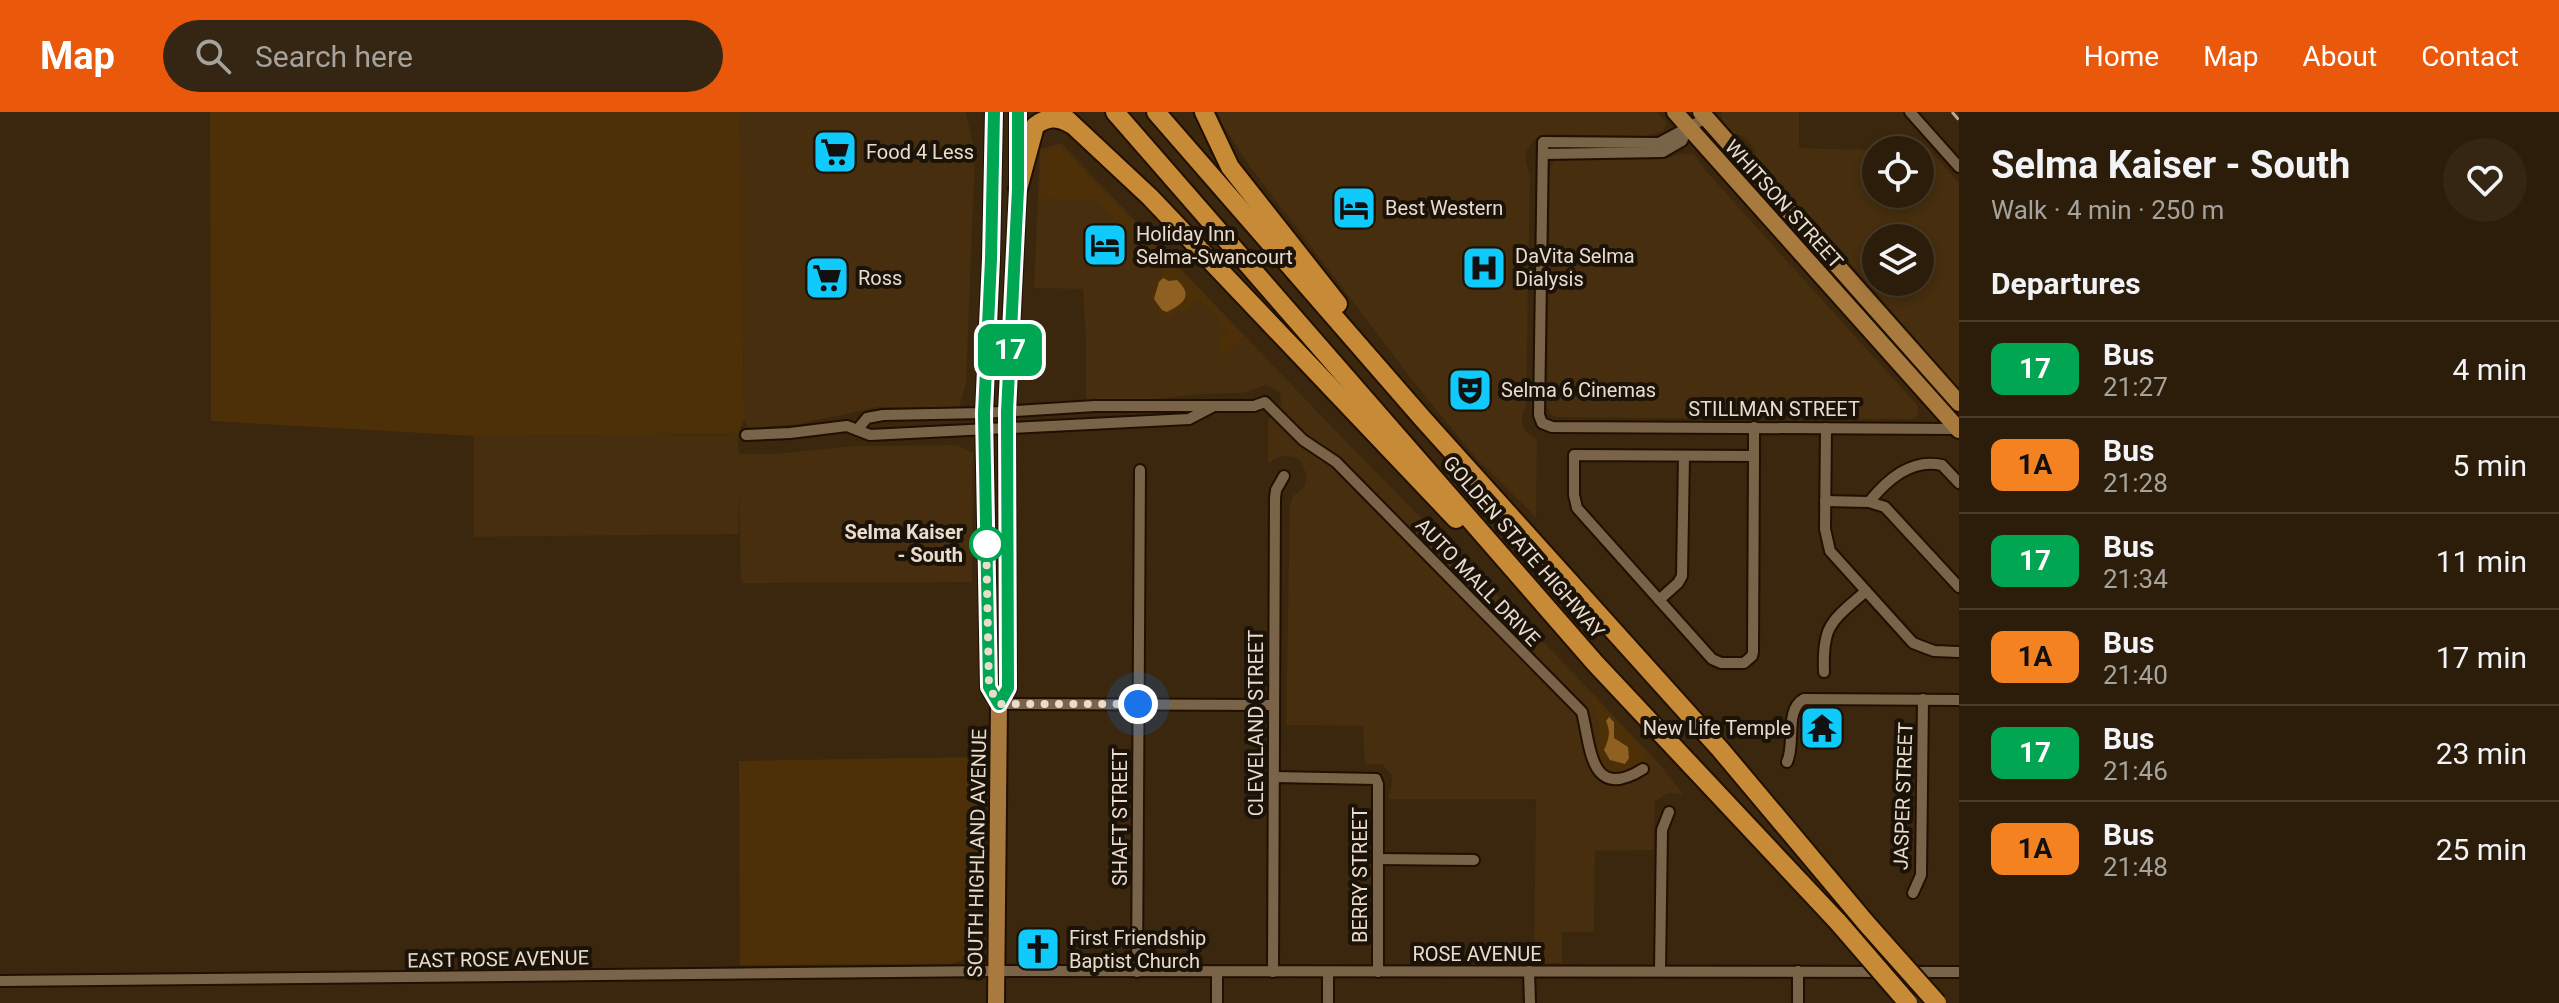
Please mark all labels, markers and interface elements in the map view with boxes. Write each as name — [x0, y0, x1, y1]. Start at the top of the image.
search box — [163, 20, 723, 92]
text: Map — [40, 34, 115, 78]
icon: search — [191, 34, 235, 78]
text: Search here — [255, 39, 413, 74]
text: Home — [2084, 40, 2159, 73]
text: Map — [2203, 40, 2259, 73]
text: About — [2303, 40, 2377, 73]
text: Contact — [2421, 40, 2519, 73]
supermarket icon: Food 4 Less — [811, 128, 859, 176]
street label: WHITSON STREET — [1720, 135, 1848, 273]
map controls — [1862, 136, 1934, 296]
button: locate — [1862, 136, 1934, 208]
button: heart — [2443, 138, 2527, 222]
place label: Food 4 Less — [866, 140, 974, 164]
text: Selma Kaiser - South — [1991, 143, 2350, 187]
hotel icon: Best Western — [1330, 184, 1378, 232]
text: Walk · 4 min · 250 m — [1991, 195, 2224, 225]
place label: Best Western — [1385, 196, 1503, 220]
hotel icon: Holiday Inn Selma-Swancourt — [1081, 221, 1129, 269]
place label: Holiday Inn Selma-Swancourt — [1136, 222, 1293, 269]
button: layers — [1862, 224, 1934, 296]
hospital icon: DaVita Selma Dialysis — [1460, 244, 1508, 292]
place label: DaVita Selma Dialysis — [1515, 244, 1635, 291]
supermarket icon: Ross — [803, 254, 851, 302]
place label: Ross — [858, 266, 902, 290]
text: Departures — [1991, 266, 2141, 301]
line badge: 17 — [974, 324, 1046, 376]
text: 17 — [994, 333, 1026, 366]
text: Bus — [2103, 337, 2154, 372]
text: 17 — [2019, 352, 2051, 385]
text: 4 min — [2453, 352, 2527, 387]
theatre icon: Selma 6 Cinemas — [1446, 366, 1494, 414]
text: 21:27 — [2103, 372, 2168, 402]
place label: Selma 6 Cinemas — [1501, 378, 1656, 402]
street label: STILLMAN STREET — [1688, 397, 1860, 421]
text: Bus — [2103, 433, 2154, 468]
text: 1A — [2018, 448, 2052, 481]
text: 5 min — [2453, 448, 2527, 483]
street label: GOLDEN STATE HIGHWAY — [1438, 451, 1610, 643]
text: 21:28 — [2103, 468, 2168, 498]
street label: AUTO MALL DRIVE — [1411, 513, 1545, 651]
place label: Selma Kaiser - South — [844, 520, 964, 567]
marker: Selma Kaiser - South — [970, 527, 1004, 561]
text: Bus — [2103, 529, 2154, 564]
text: 17 — [2019, 544, 2051, 577]
text: 11 min — [2436, 544, 2527, 579]
text: 21:34 — [2103, 564, 2168, 594]
text: Bus — [2103, 625, 2154, 660]
street label: CLEVELAND STREET — [1244, 630, 1268, 816]
text: 1A — [2018, 640, 2052, 673]
text: 17 min — [2436, 640, 2527, 675]
text: 21:40 — [2103, 660, 2168, 690]
your location — [1118, 684, 1158, 724]
temple icon: New Life Temple — [1798, 704, 1846, 752]
place label: New Life Temple — [1643, 716, 1791, 740]
text: Bus — [2103, 721, 2154, 756]
street label: JASPER STREET — [1888, 722, 1918, 870]
street label: SOUTH HIGHLAND AVENUE — [963, 728, 991, 978]
text: 17 — [2019, 736, 2051, 769]
text: 23 min — [2436, 736, 2527, 771]
street label: SHAFT STREET — [1108, 748, 1132, 886]
text: 21:46 — [2103, 756, 2168, 786]
street label: BERRY STREET — [1348, 807, 1372, 943]
text: Bus — [2103, 817, 2154, 852]
text: 1A — [2018, 832, 2052, 865]
text: 25 min — [2436, 832, 2527, 867]
text: 21:48 — [2103, 852, 2168, 882]
church icon: First Friendship Baptist Church — [1014, 925, 1062, 973]
place label: First Friendship Baptist Church — [1069, 926, 1206, 973]
street label: ROSE AVENUE — [1412, 942, 1542, 966]
street label: EAST ROSE AVENUE — [407, 945, 589, 973]

